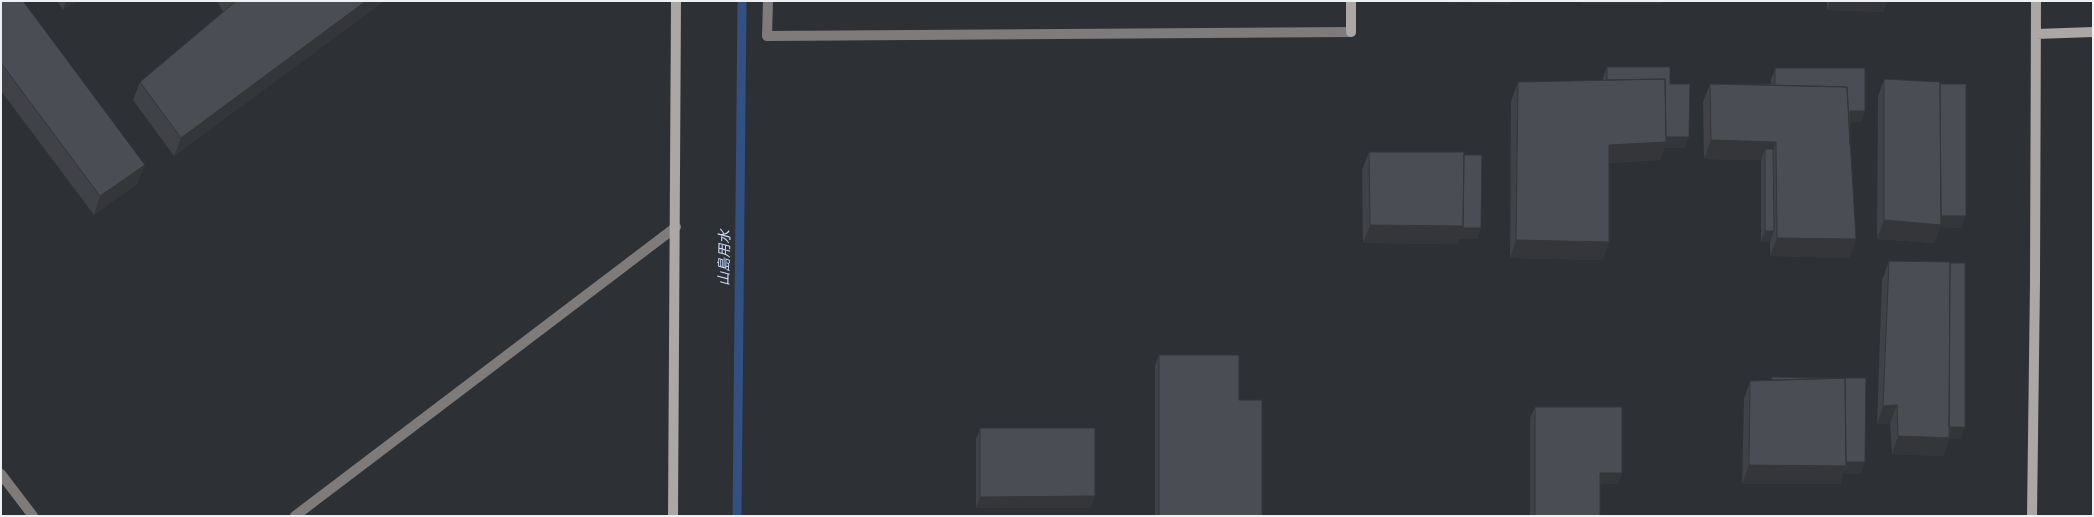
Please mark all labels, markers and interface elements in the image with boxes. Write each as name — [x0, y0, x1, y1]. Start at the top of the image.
water label: 山島用水 — [716, 230, 734, 286]

